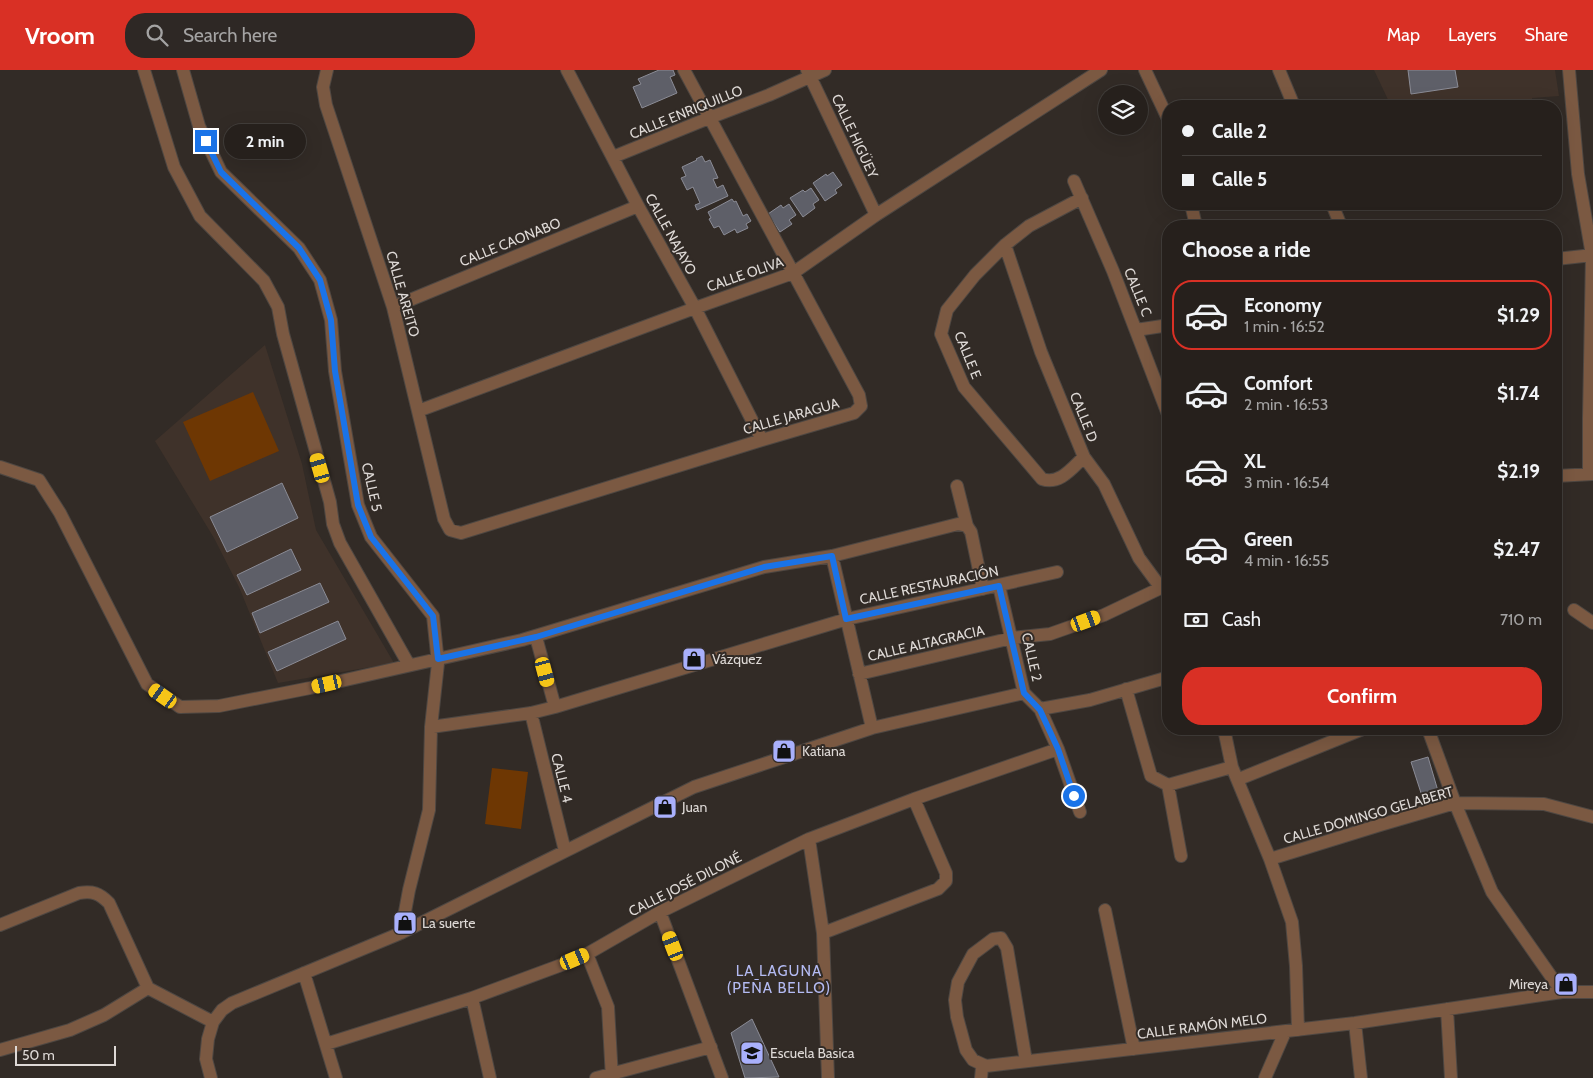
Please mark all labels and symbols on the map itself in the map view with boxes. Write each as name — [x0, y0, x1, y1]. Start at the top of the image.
street label: CALLE ENRIQUILLO — [627, 81, 746, 143]
street label: CALLE HIGÜEY — [828, 91, 883, 182]
callout: 2 min — [224, 124, 306, 158]
route end — [195, 130, 217, 152]
street label: CALLE NAJAYO — [641, 190, 701, 278]
street label: CALLE CAONABO — [457, 213, 563, 271]
street label: CALLE AREITO — [382, 249, 424, 339]
street label: CALLE OLIVA — [704, 252, 786, 296]
street label: CALLE C — [1120, 265, 1156, 319]
street label: CALLE E — [950, 328, 986, 382]
street label: CALLE D — [1066, 389, 1102, 445]
street label: CALLE JARAGUA — [741, 394, 842, 438]
car — [308, 452, 331, 484]
street label: CALLE 5 — [358, 461, 386, 513]
street label: CALLE RESTAURACIÓN — [858, 561, 1000, 609]
car — [1069, 609, 1102, 633]
street label: CALLE ALTAGRACIA — [866, 621, 986, 665]
street label: CALLE 2 — [1018, 631, 1046, 683]
shop icon: Vázquez — [681, 646, 707, 672]
place label: Vázquez — [712, 650, 762, 668]
car — [533, 656, 556, 688]
car — [310, 673, 343, 695]
car — [146, 681, 179, 711]
shop icon: Katiana — [771, 738, 797, 764]
place label: Katiana — [802, 742, 846, 760]
street label: CALLE 4 — [547, 751, 577, 805]
street label: CALLE DOMINGO GELABERT — [1281, 782, 1455, 848]
route start — [1063, 785, 1085, 807]
shop icon: Juan — [652, 794, 678, 820]
place label: Juan — [681, 798, 707, 816]
street label: CALLE JOSÉ DILONÉ — [625, 848, 745, 920]
shop icon: La suerte — [392, 910, 418, 936]
place label: La suerte — [422, 914, 475, 932]
car — [660, 929, 685, 963]
car — [558, 946, 591, 972]
district label: LA LAGUNA (PEÑA BELLO) — [727, 962, 831, 997]
shop icon: Mireya — [1553, 971, 1579, 997]
place label: Mireya — [1509, 975, 1548, 993]
street label: CALLE RAMÓN MELO — [1136, 1009, 1268, 1043]
school or university icon: Escuela Basica — [739, 1040, 765, 1066]
scale bar — [15, 1043, 116, 1066]
place label: Escuela Basica — [770, 1044, 855, 1062]

